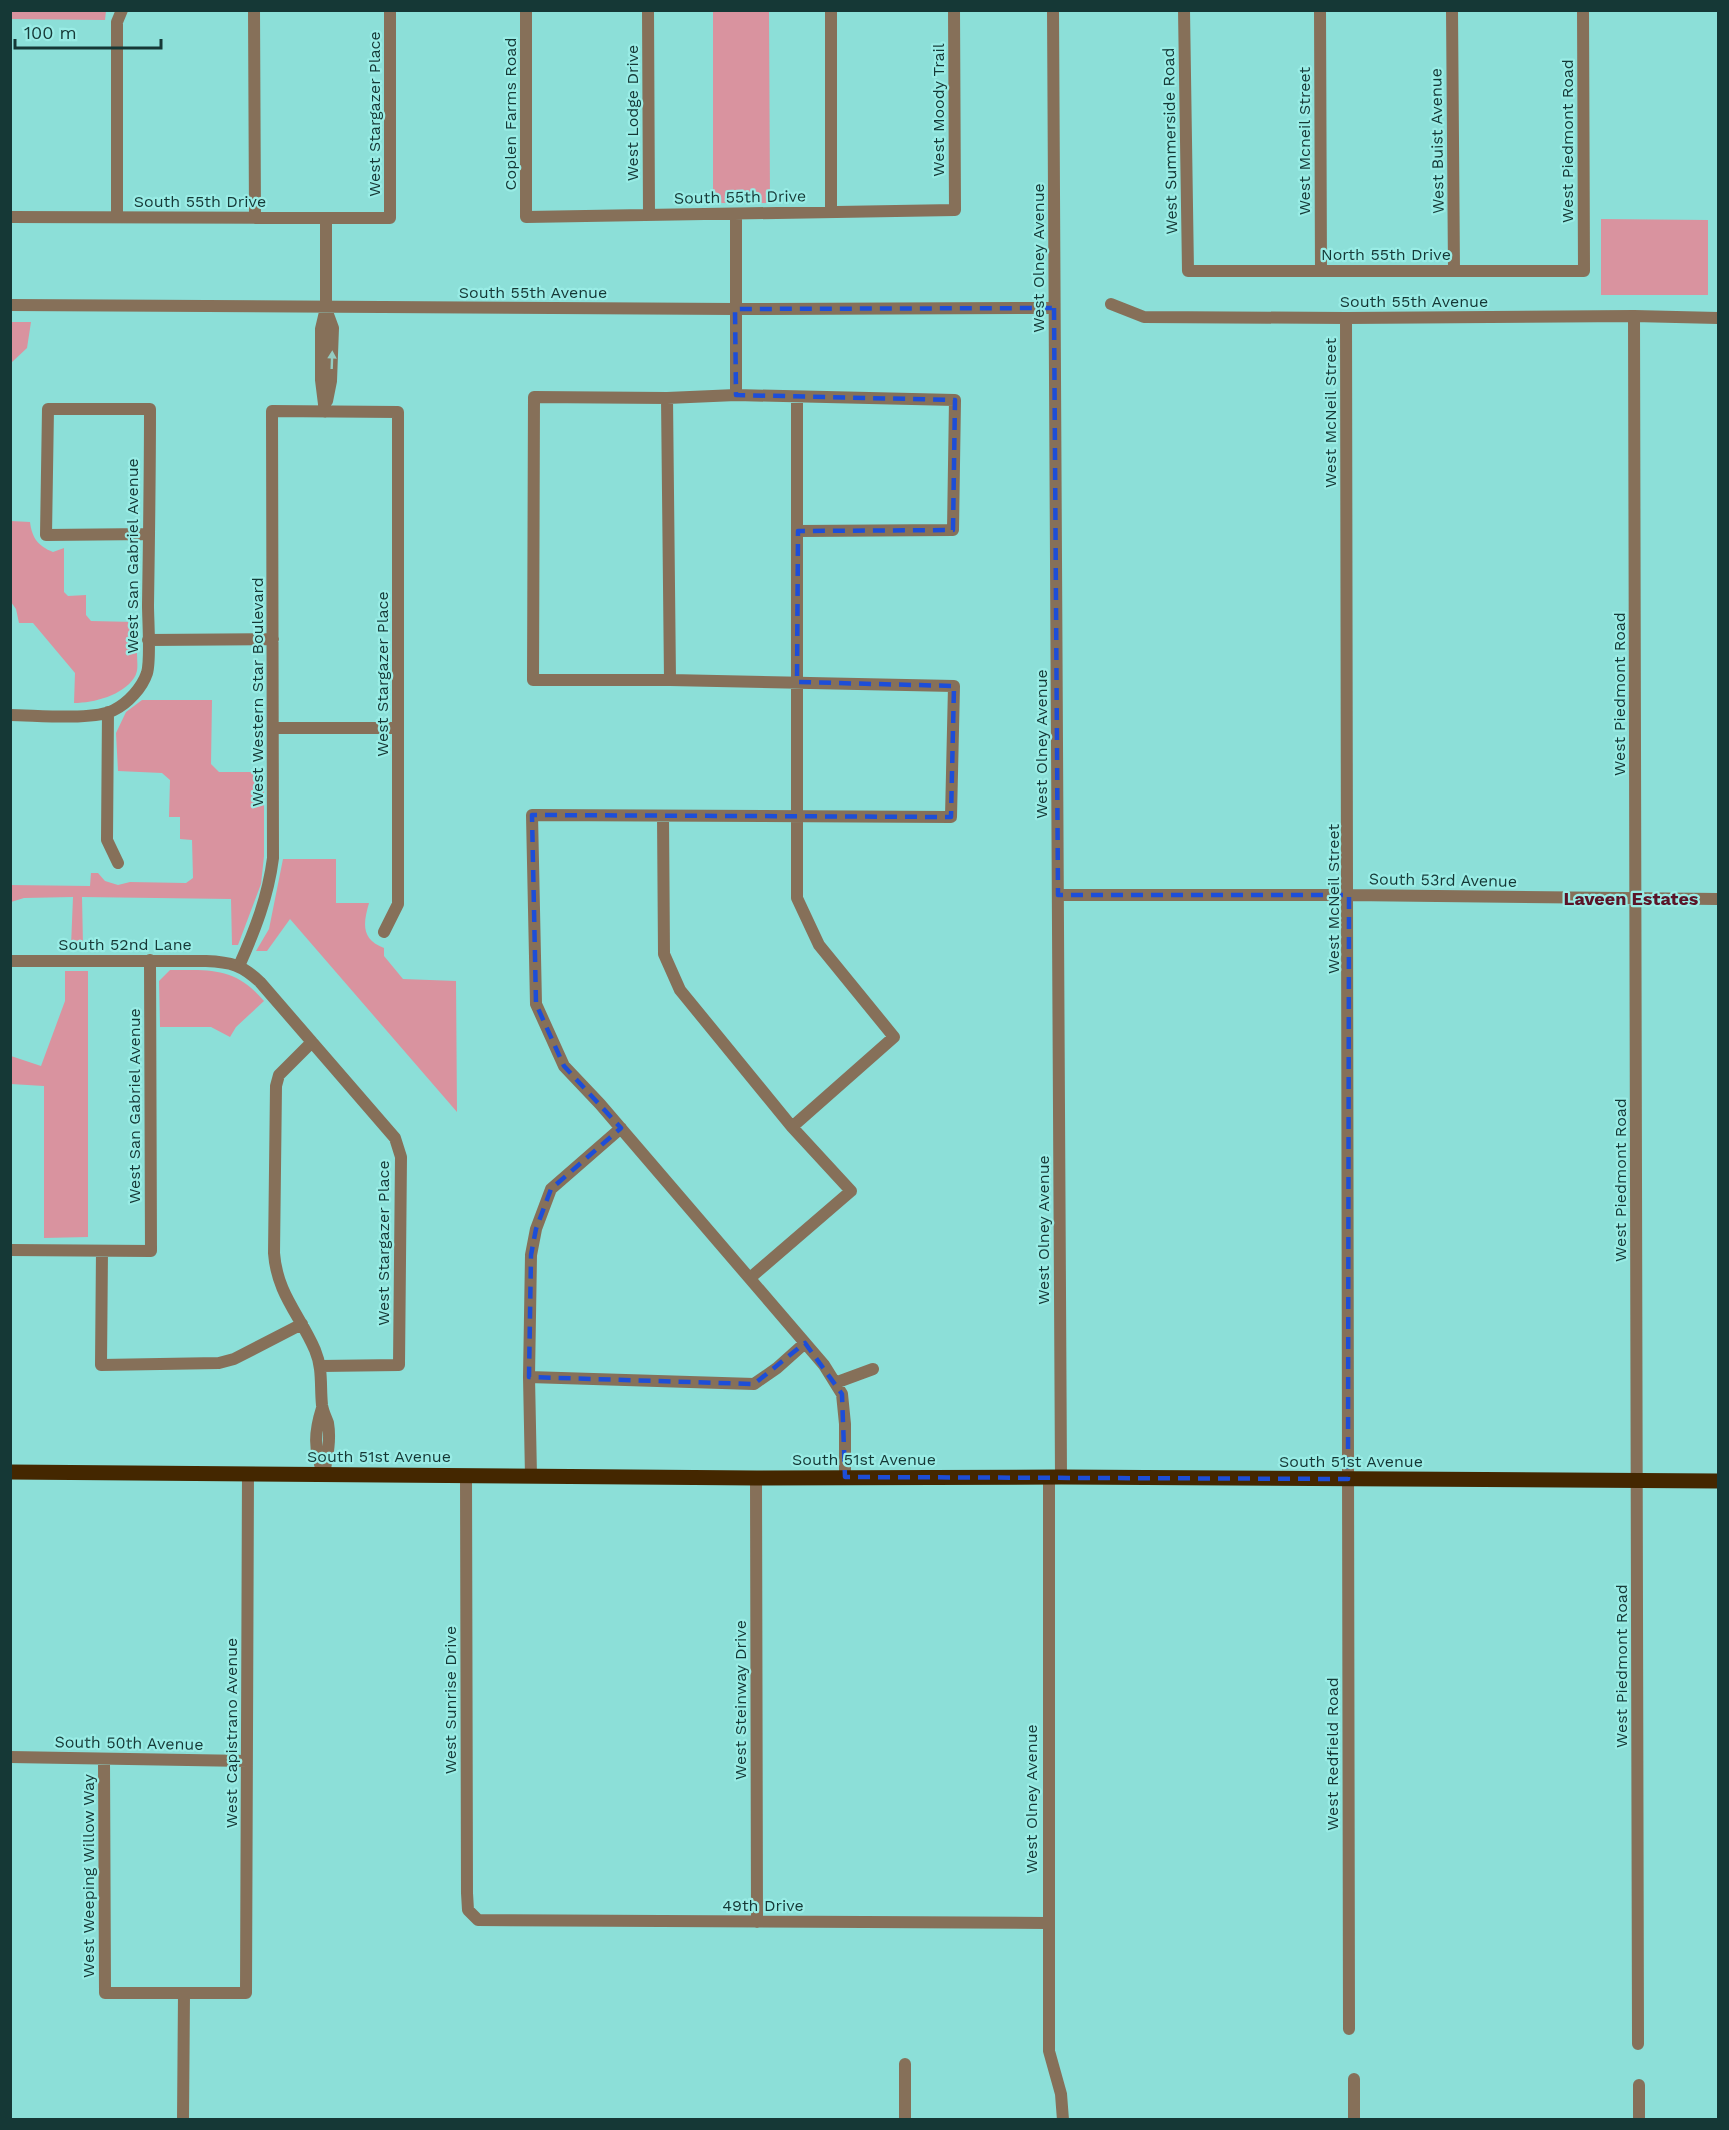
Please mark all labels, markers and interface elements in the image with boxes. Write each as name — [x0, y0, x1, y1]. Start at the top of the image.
scale bar — [15, 12, 160, 50]
text: 100 m — [24, 22, 77, 43]
street label: West Stargazer Place — [365, 31, 384, 197]
street label: Coplen Farms Road — [501, 38, 520, 190]
street label: West Moody Trail — [929, 43, 948, 177]
street label: West Lodge Drive — [623, 45, 642, 181]
street label: West Summerside Road — [1159, 47, 1181, 235]
street label: West Piedmont Road — [1558, 59, 1577, 223]
street label: West Mcneil Street — [1295, 66, 1314, 215]
street label: West Buist Avenue — [1426, 68, 1448, 214]
street label: West Olney Avenue — [1029, 183, 1048, 333]
street label: South 55th Drive — [674, 186, 806, 208]
street label: South 55th Drive — [134, 192, 266, 211]
street label: North 55th Drive — [1321, 245, 1451, 264]
street label: South 55th Avenue — [459, 283, 607, 302]
street label: South 55th Avenue — [1340, 292, 1488, 311]
street label: West McNeil Street — [1321, 338, 1340, 488]
one-way arrow — [327, 350, 337, 369]
street label: West San Gabriel Avenue — [123, 458, 142, 654]
street label: West Western Star Boulevard — [248, 577, 267, 807]
street label: West Stargazer Place — [373, 591, 392, 757]
street label: West Piedmont Road — [1610, 612, 1629, 776]
street label: West Olney Avenue — [1032, 669, 1051, 819]
street label: West McNeil Street — [1324, 824, 1343, 974]
street label: South 53rd Avenue — [1369, 869, 1517, 891]
district label: Laveen Estates — [1564, 888, 1699, 909]
street label: South 52nd Lane — [58, 935, 192, 954]
street label: West San Gabriel Avenue — [125, 1008, 144, 1204]
street label: West Piedmont Road — [1611, 1098, 1630, 1262]
street label: West Olney Avenue — [1034, 1155, 1053, 1305]
street label: West Stargazer Place — [374, 1160, 393, 1326]
street label: South 51st Avenue — [307, 1447, 451, 1466]
street label: South 51st Avenue — [792, 1450, 936, 1469]
street label: South 51st Avenue — [1279, 1452, 1423, 1471]
street label: West Piedmont Road — [1612, 1584, 1631, 1748]
street label: West Steinway Drive — [731, 1620, 750, 1780]
street label: West Sunrise Drive — [441, 1626, 460, 1774]
street label: West Capistrano Avenue — [222, 1638, 241, 1828]
street label: West Redfield Road — [1323, 1677, 1342, 1831]
street label: West Olney Avenue — [1022, 1724, 1041, 1874]
street label: South 50th Avenue — [54, 1732, 204, 1754]
street label: West Weeping Willow Way — [79, 1773, 98, 1978]
street label: 49th Drive — [722, 1896, 804, 1915]

